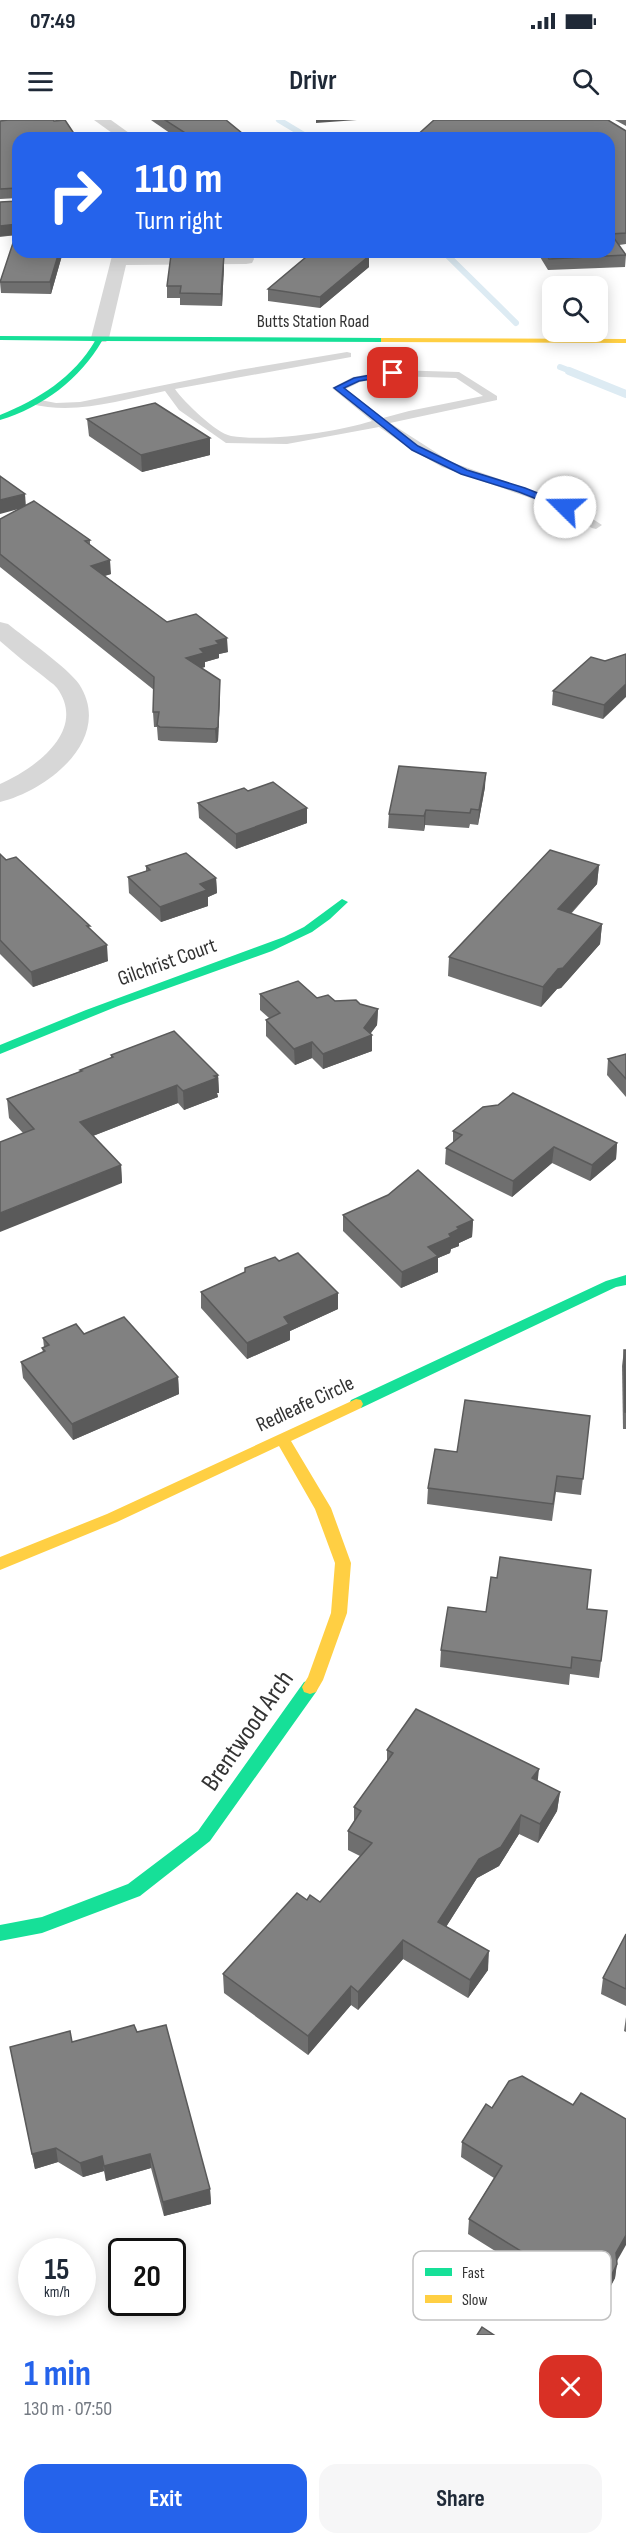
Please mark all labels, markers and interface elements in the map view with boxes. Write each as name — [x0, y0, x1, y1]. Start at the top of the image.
text: 07:49 — [30, 8, 76, 35]
icon: menu — [24, 65, 57, 98]
text: Drivr — [289, 65, 337, 97]
icon: search — [569, 65, 602, 98]
text: 110 m — [135, 154, 222, 205]
icon: right — [36, 156, 114, 234]
text: Turn right — [135, 205, 222, 237]
map controls — [542, 276, 608, 342]
button: search — [542, 276, 608, 342]
street label: Butts Station Road — [257, 311, 369, 332]
pin — [367, 347, 418, 398]
icon: arrive — [376, 356, 409, 389]
position arrow — [533, 475, 597, 539]
street label: Gilchrist Court — [114, 933, 220, 991]
street label: Redleafe Circle — [252, 1370, 358, 1438]
street label: Brentwood Arch — [195, 1665, 301, 1797]
speed limit sign: 20 — [108, 2238, 186, 2316]
legend — [413, 2251, 611, 2320]
text: 15 — [45, 2252, 70, 2288]
text: Fast — [462, 2264, 485, 2283]
text: km/h — [44, 2283, 70, 2302]
text: Slow — [462, 2291, 487, 2310]
text: 1 min — [24, 2353, 91, 2396]
button: close — [539, 2355, 602, 2418]
text: 130 m · 07:50 — [24, 2397, 112, 2421]
button: Exit — [24, 2464, 307, 2533]
button: Share — [319, 2464, 602, 2533]

